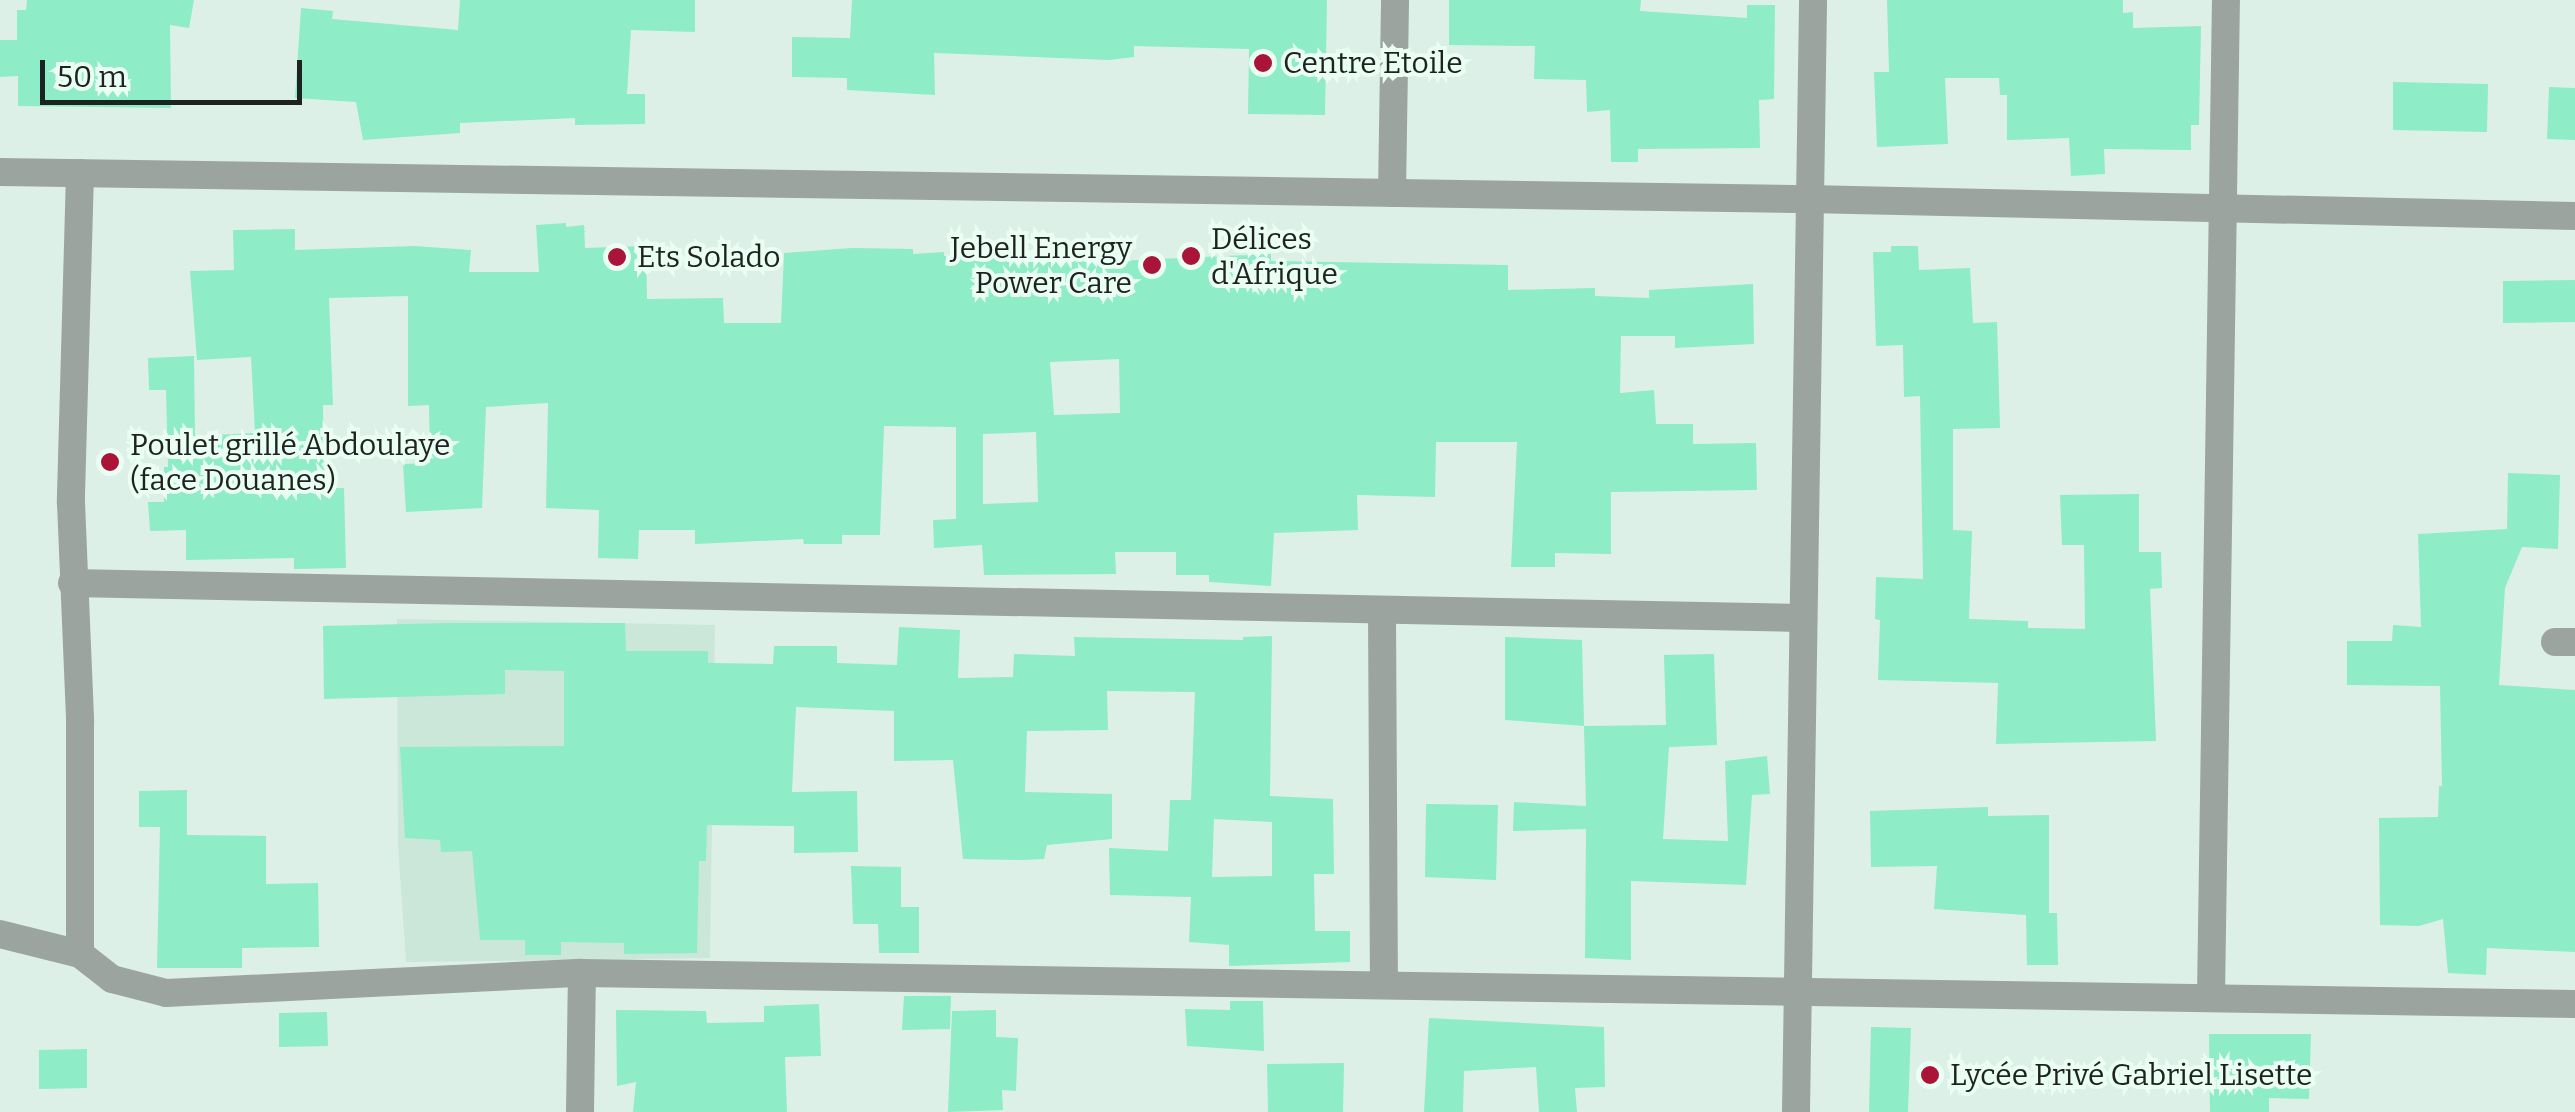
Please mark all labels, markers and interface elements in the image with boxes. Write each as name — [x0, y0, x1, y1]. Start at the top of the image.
scale bar — [45, 40, 308, 102]
place label: Centre Etoile — [1283, 45, 1463, 81]
marker: Centre Etoile — [1252, 52, 1274, 74]
text: 50 m — [57, 59, 127, 95]
place label: Délices d'Afrique — [1211, 221, 1338, 292]
place label: Jebell Energy Power Care — [950, 230, 1132, 300]
place label: Ets Solado — [637, 239, 781, 275]
marker: Délices d'Afrique — [1180, 245, 1202, 267]
marker: Ets Solado — [606, 246, 628, 268]
marker: Jebell Energy Power Care — [1141, 254, 1163, 276]
place label: Poulet grillé Abdoulaye (face Douanes) — [130, 427, 450, 498]
marker: Poulet grillé Abdoulaye (face Douanes) — [99, 451, 121, 473]
place label: Lycée Privé Gabriel Lisette — [1950, 1057, 2312, 1093]
marker: Lycée Privé Gabriel Lisette — [1919, 1064, 1941, 1086]

